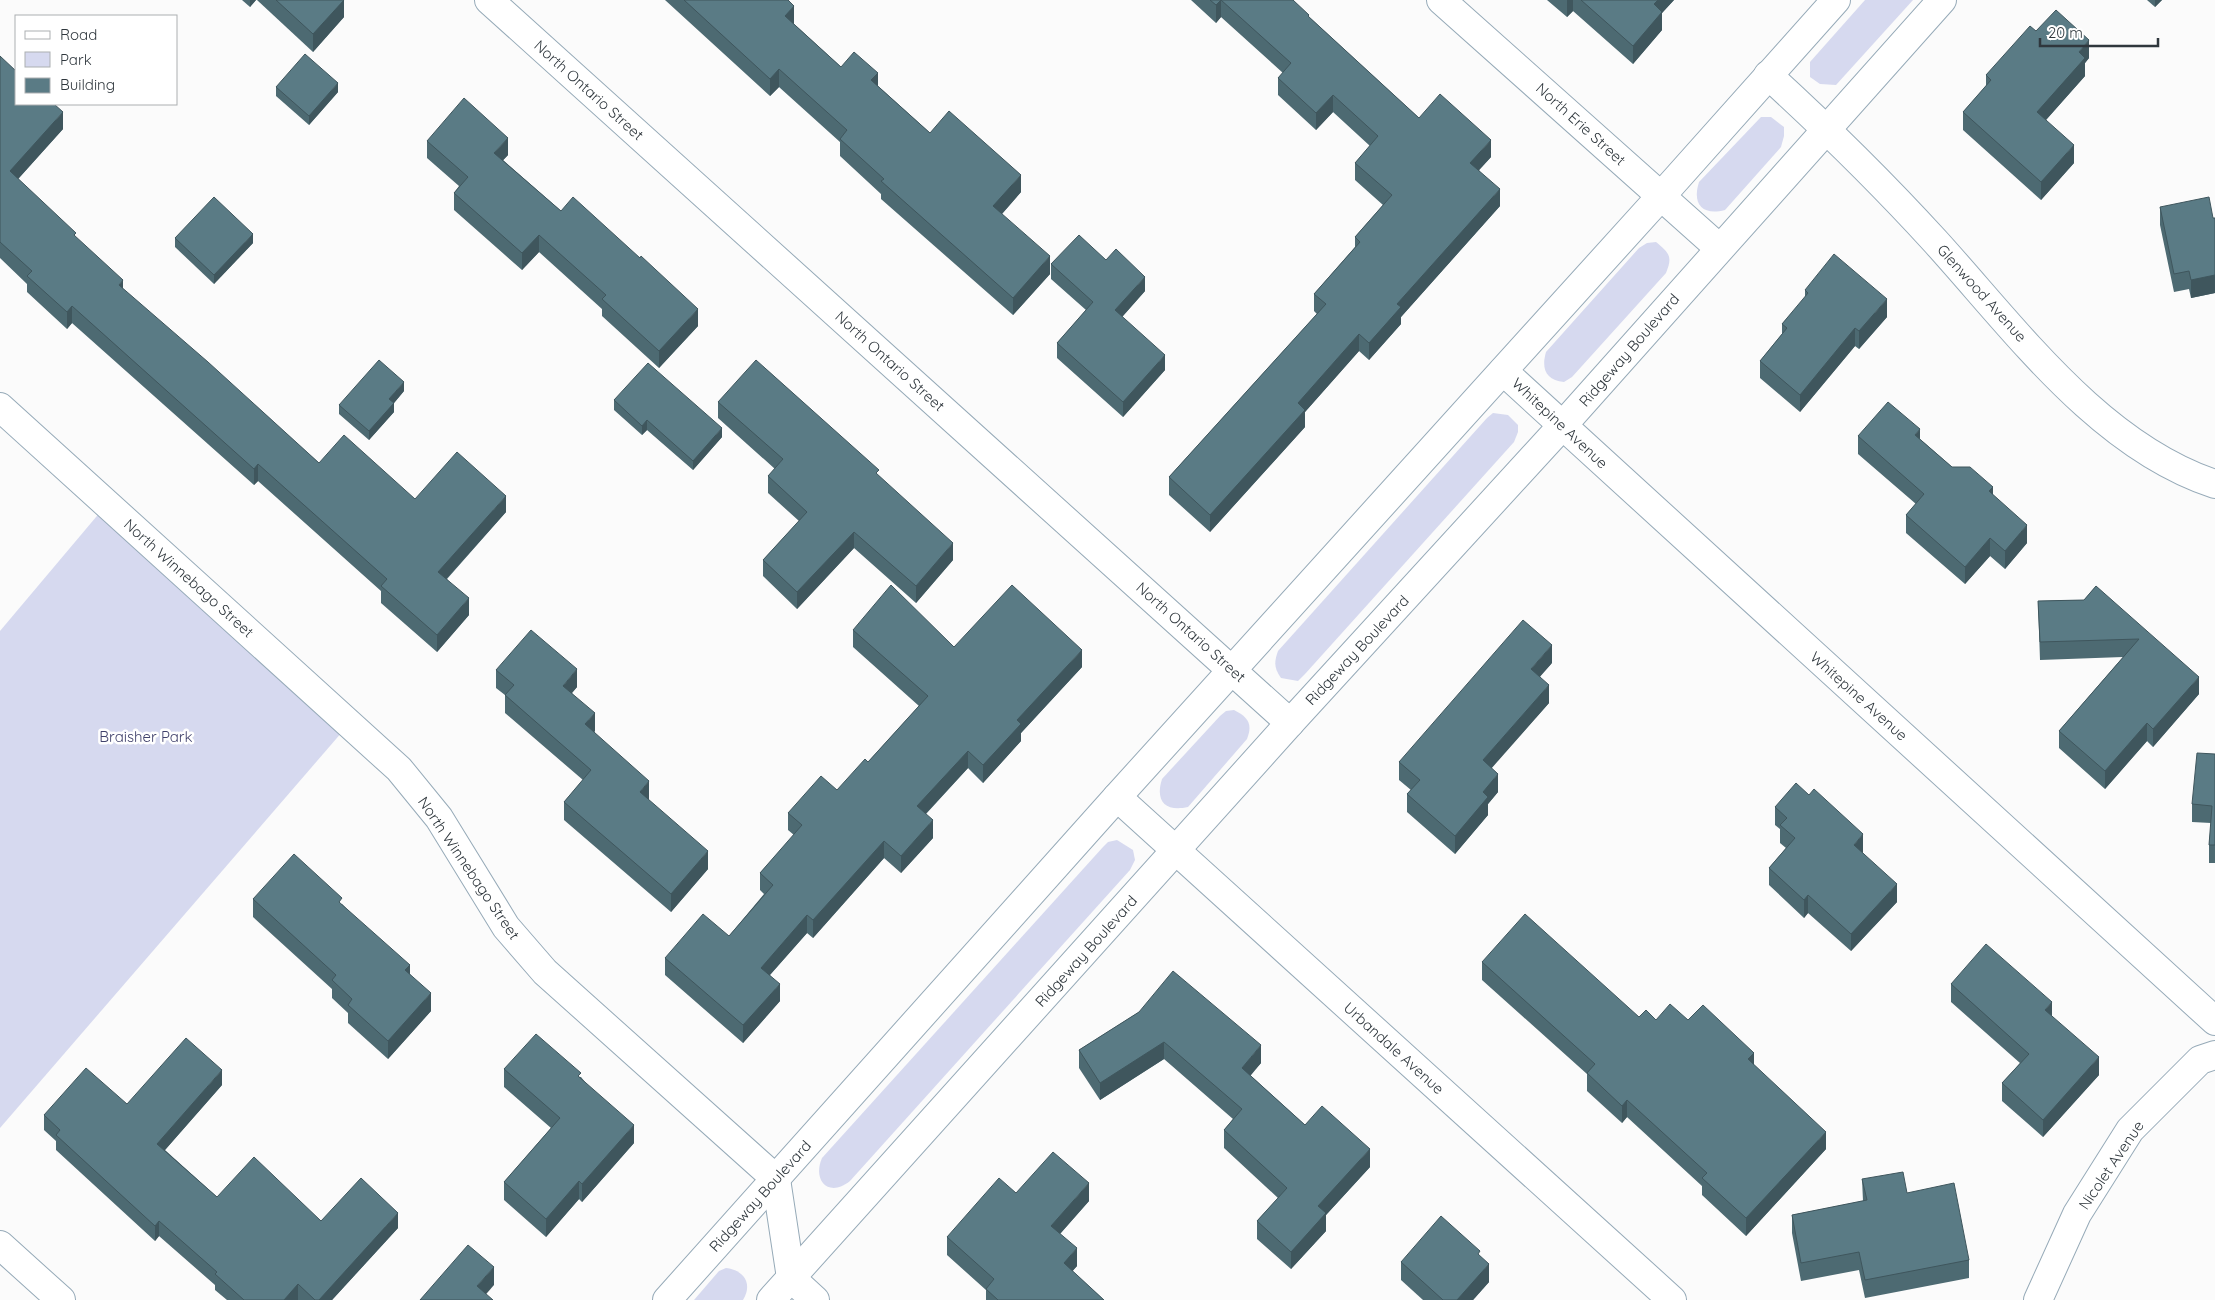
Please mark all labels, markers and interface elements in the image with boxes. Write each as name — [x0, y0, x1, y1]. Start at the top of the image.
legend — [15, 15, 178, 105]
scale bar — [2040, 15, 2158, 47]
text: 20 m — [2048, 23, 2083, 42]
text: Road — [60, 25, 97, 44]
street label: North Ontario Street — [530, 36, 648, 144]
text: Park — [60, 50, 92, 69]
text: Building — [60, 75, 115, 94]
street label: North Erie Street — [1532, 79, 1630, 169]
street label: Glenwood Avenue — [1933, 240, 2031, 346]
street label: Ridgeway Boulevard — [1575, 290, 1683, 410]
street label: North Ontario Street — [831, 307, 949, 415]
street label: Whitepine Avenue — [1508, 374, 1612, 472]
street label: North Winnebago Street — [120, 515, 258, 641]
street label: North Ontario Street — [1132, 578, 1250, 686]
street label: Ridgeway Boulevard — [1301, 591, 1413, 709]
street label: Whitepine Avenue — [1806, 647, 1912, 745]
park label: Braisher Park — [99, 727, 193, 746]
street label: North Winnebago Street — [414, 793, 524, 943]
street label: Ridgeway Boulevard — [1031, 891, 1141, 1011]
street label: Urbandale Avenue — [1340, 998, 1448, 1098]
street label: Nicolet Avenue — [2074, 1117, 2148, 1213]
street label: Ridgeway Boulevard — [705, 1136, 815, 1256]

